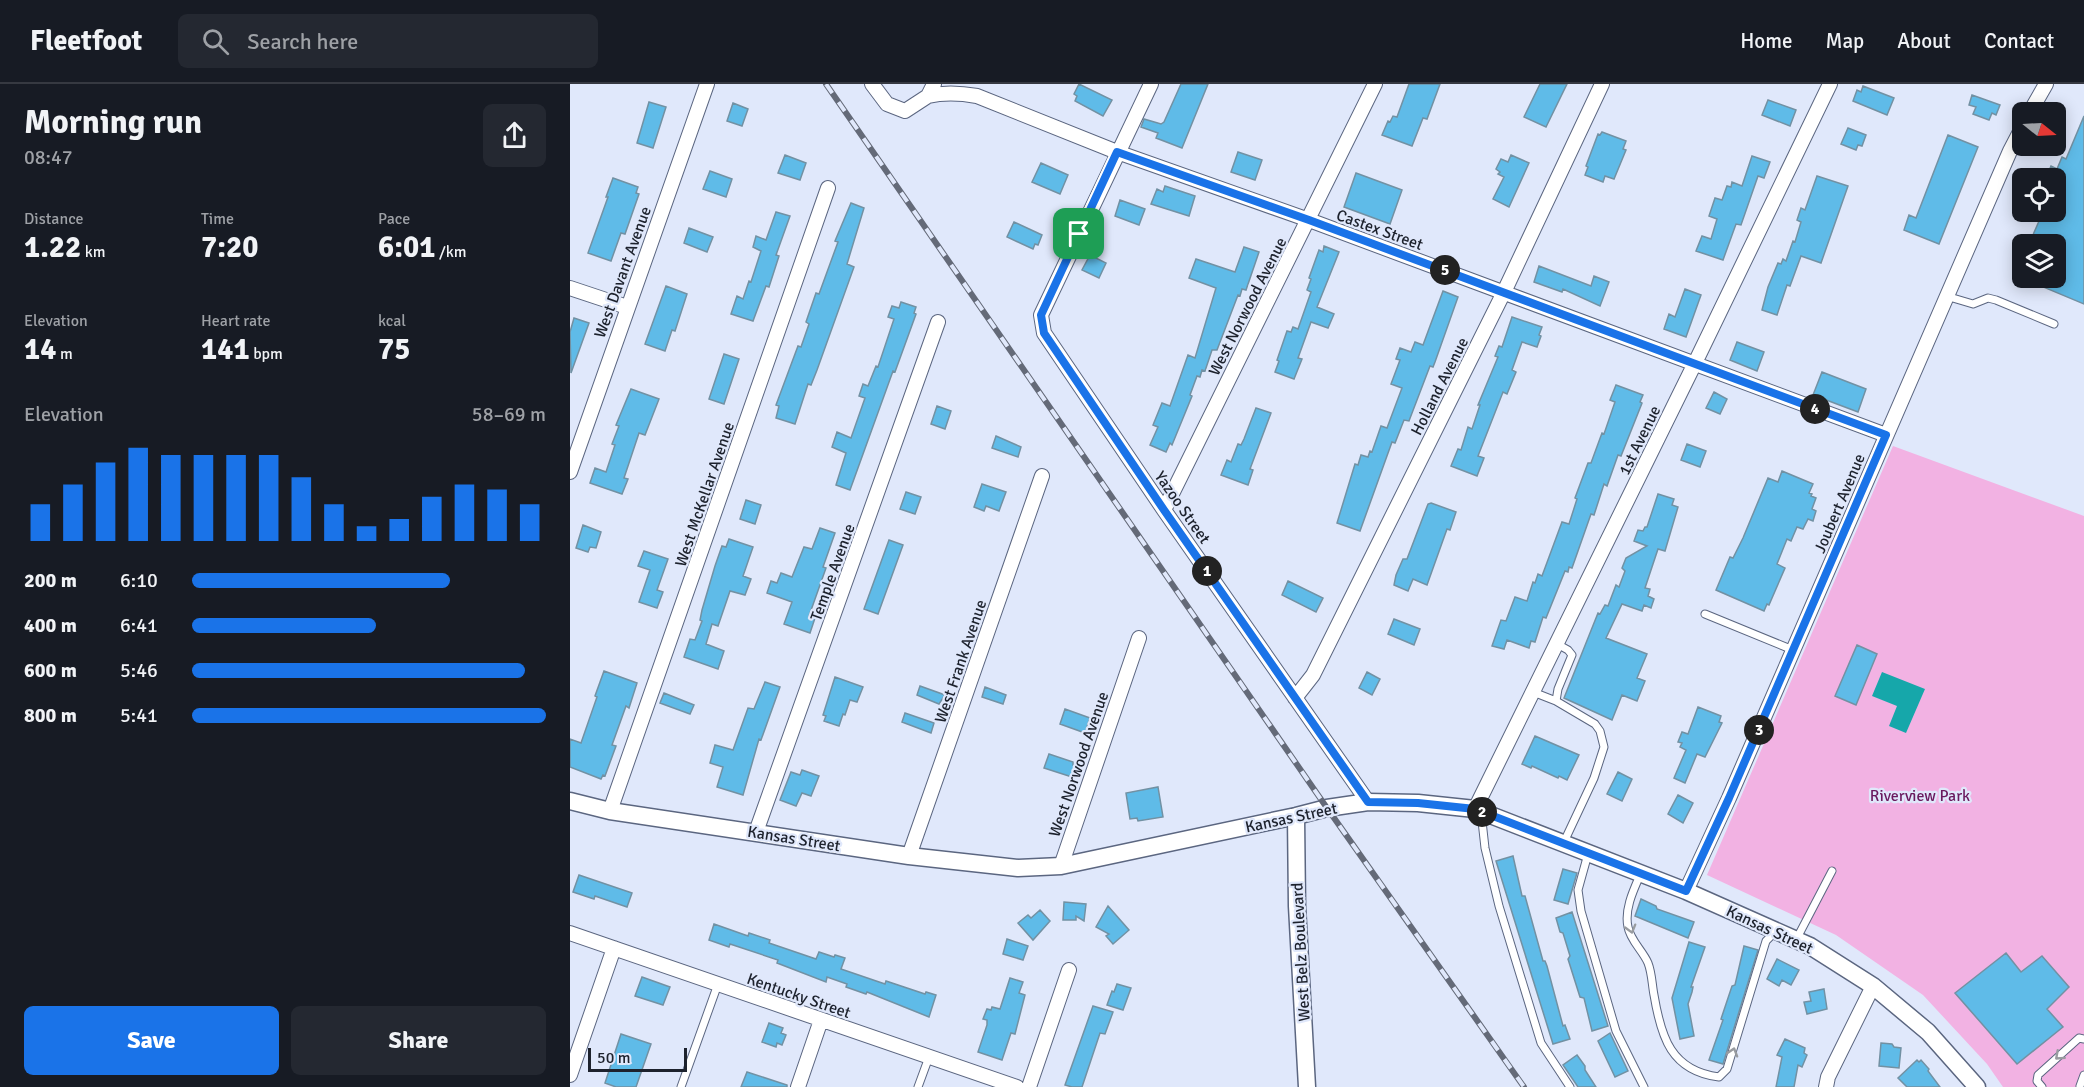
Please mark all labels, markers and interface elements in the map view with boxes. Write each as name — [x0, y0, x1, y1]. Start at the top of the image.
search box — [178, 14, 598, 68]
text: Fleetfoot — [30, 24, 142, 58]
icon: search — [199, 25, 232, 58]
text: Search here — [247, 28, 358, 55]
text: Home — [1740, 28, 1793, 54]
text: Map — [1826, 28, 1864, 54]
text: About — [1897, 28, 1951, 54]
text: Contact — [1984, 28, 2054, 54]
text: Morning run — [24, 102, 202, 143]
north arrow — [2012, 102, 2066, 156]
map controls — [2012, 102, 2066, 288]
button: share — [483, 104, 546, 167]
text: 08:47 — [24, 145, 73, 170]
button: locate — [2012, 168, 2066, 222]
street label: West Davant Avenue — [590, 204, 656, 341]
street label: Castex Street — [1334, 205, 1426, 255]
pin — [1053, 208, 1104, 259]
text: Distance — [24, 209, 84, 229]
text: Time — [201, 209, 234, 229]
text: Pace — [378, 209, 410, 229]
icon: arrive — [1062, 217, 1095, 250]
text: 1.22 — [24, 229, 81, 266]
text: 7:20 — [201, 229, 258, 266]
text: 6:01 — [378, 229, 435, 266]
street label: West Norwood Avenue — [1204, 234, 1291, 379]
button: layers — [2012, 234, 2066, 288]
text: km — [81, 242, 106, 262]
text: /km — [435, 242, 467, 262]
pin: 5 — [1430, 255, 1460, 285]
text: 5 — [1441, 260, 1449, 280]
text: Elevation — [24, 311, 88, 331]
text: Heart rate — [201, 311, 270, 331]
text: kcal — [378, 311, 406, 331]
text: 14 — [24, 331, 56, 368]
text: 141 — [201, 331, 250, 368]
text: 75 — [378, 331, 410, 368]
street label: Holland Avenue — [1407, 334, 1473, 439]
text: m — [56, 344, 73, 364]
text: bpm — [250, 344, 283, 364]
pin: 4 — [1800, 394, 1830, 424]
text: 4 — [1811, 399, 1819, 419]
text: Elevation — [24, 402, 104, 427]
text: 58–69 m — [472, 402, 546, 427]
street label: 1st Avenue — [1615, 402, 1665, 478]
street label: West McKellar Avenue — [671, 419, 739, 569]
street label: Joubert Avenue — [1810, 451, 1870, 556]
street label: Yazoo Street — [1150, 467, 1215, 548]
street label: Temple Avenue — [806, 521, 860, 624]
pin: 1 — [1192, 556, 1222, 586]
text: 1 — [1203, 561, 1211, 581]
text: 200 m — [24, 568, 77, 593]
text: 6:10 — [120, 568, 158, 593]
street label: West Frank Avenue — [930, 597, 991, 726]
text: 400 m — [24, 613, 77, 638]
text: 6:41 — [120, 613, 158, 638]
text: 600 m — [24, 658, 77, 683]
text: 5:46 — [120, 658, 158, 683]
street label: West Norwood Avenue — [1045, 689, 1113, 840]
text: 800 m — [24, 703, 77, 728]
text: 5:41 — [120, 703, 158, 728]
pin: 3 — [1744, 715, 1774, 745]
text: 3 — [1755, 720, 1763, 740]
park label: Riverview Park — [1870, 786, 1970, 806]
pin: 2 — [1467, 797, 1497, 827]
street label: Kansas Street — [1243, 798, 1339, 838]
text: 2 — [1478, 802, 1486, 822]
street label: Kansas Street — [746, 822, 842, 856]
street label: West Belz Boulevard — [1287, 882, 1315, 1022]
street label: Kansas Street — [1723, 901, 1817, 959]
one-way arrow — [1624, 923, 1636, 934]
street label: Kentucky Street — [744, 969, 854, 1023]
button: Save — [24, 1006, 279, 1075]
button: Share — [291, 1006, 546, 1075]
scale bar — [588, 1045, 687, 1072]
one-way arrow — [1726, 1047, 1738, 1058]
text: 50 m — [597, 1048, 631, 1068]
one-way arrow — [2055, 1049, 2066, 1060]

